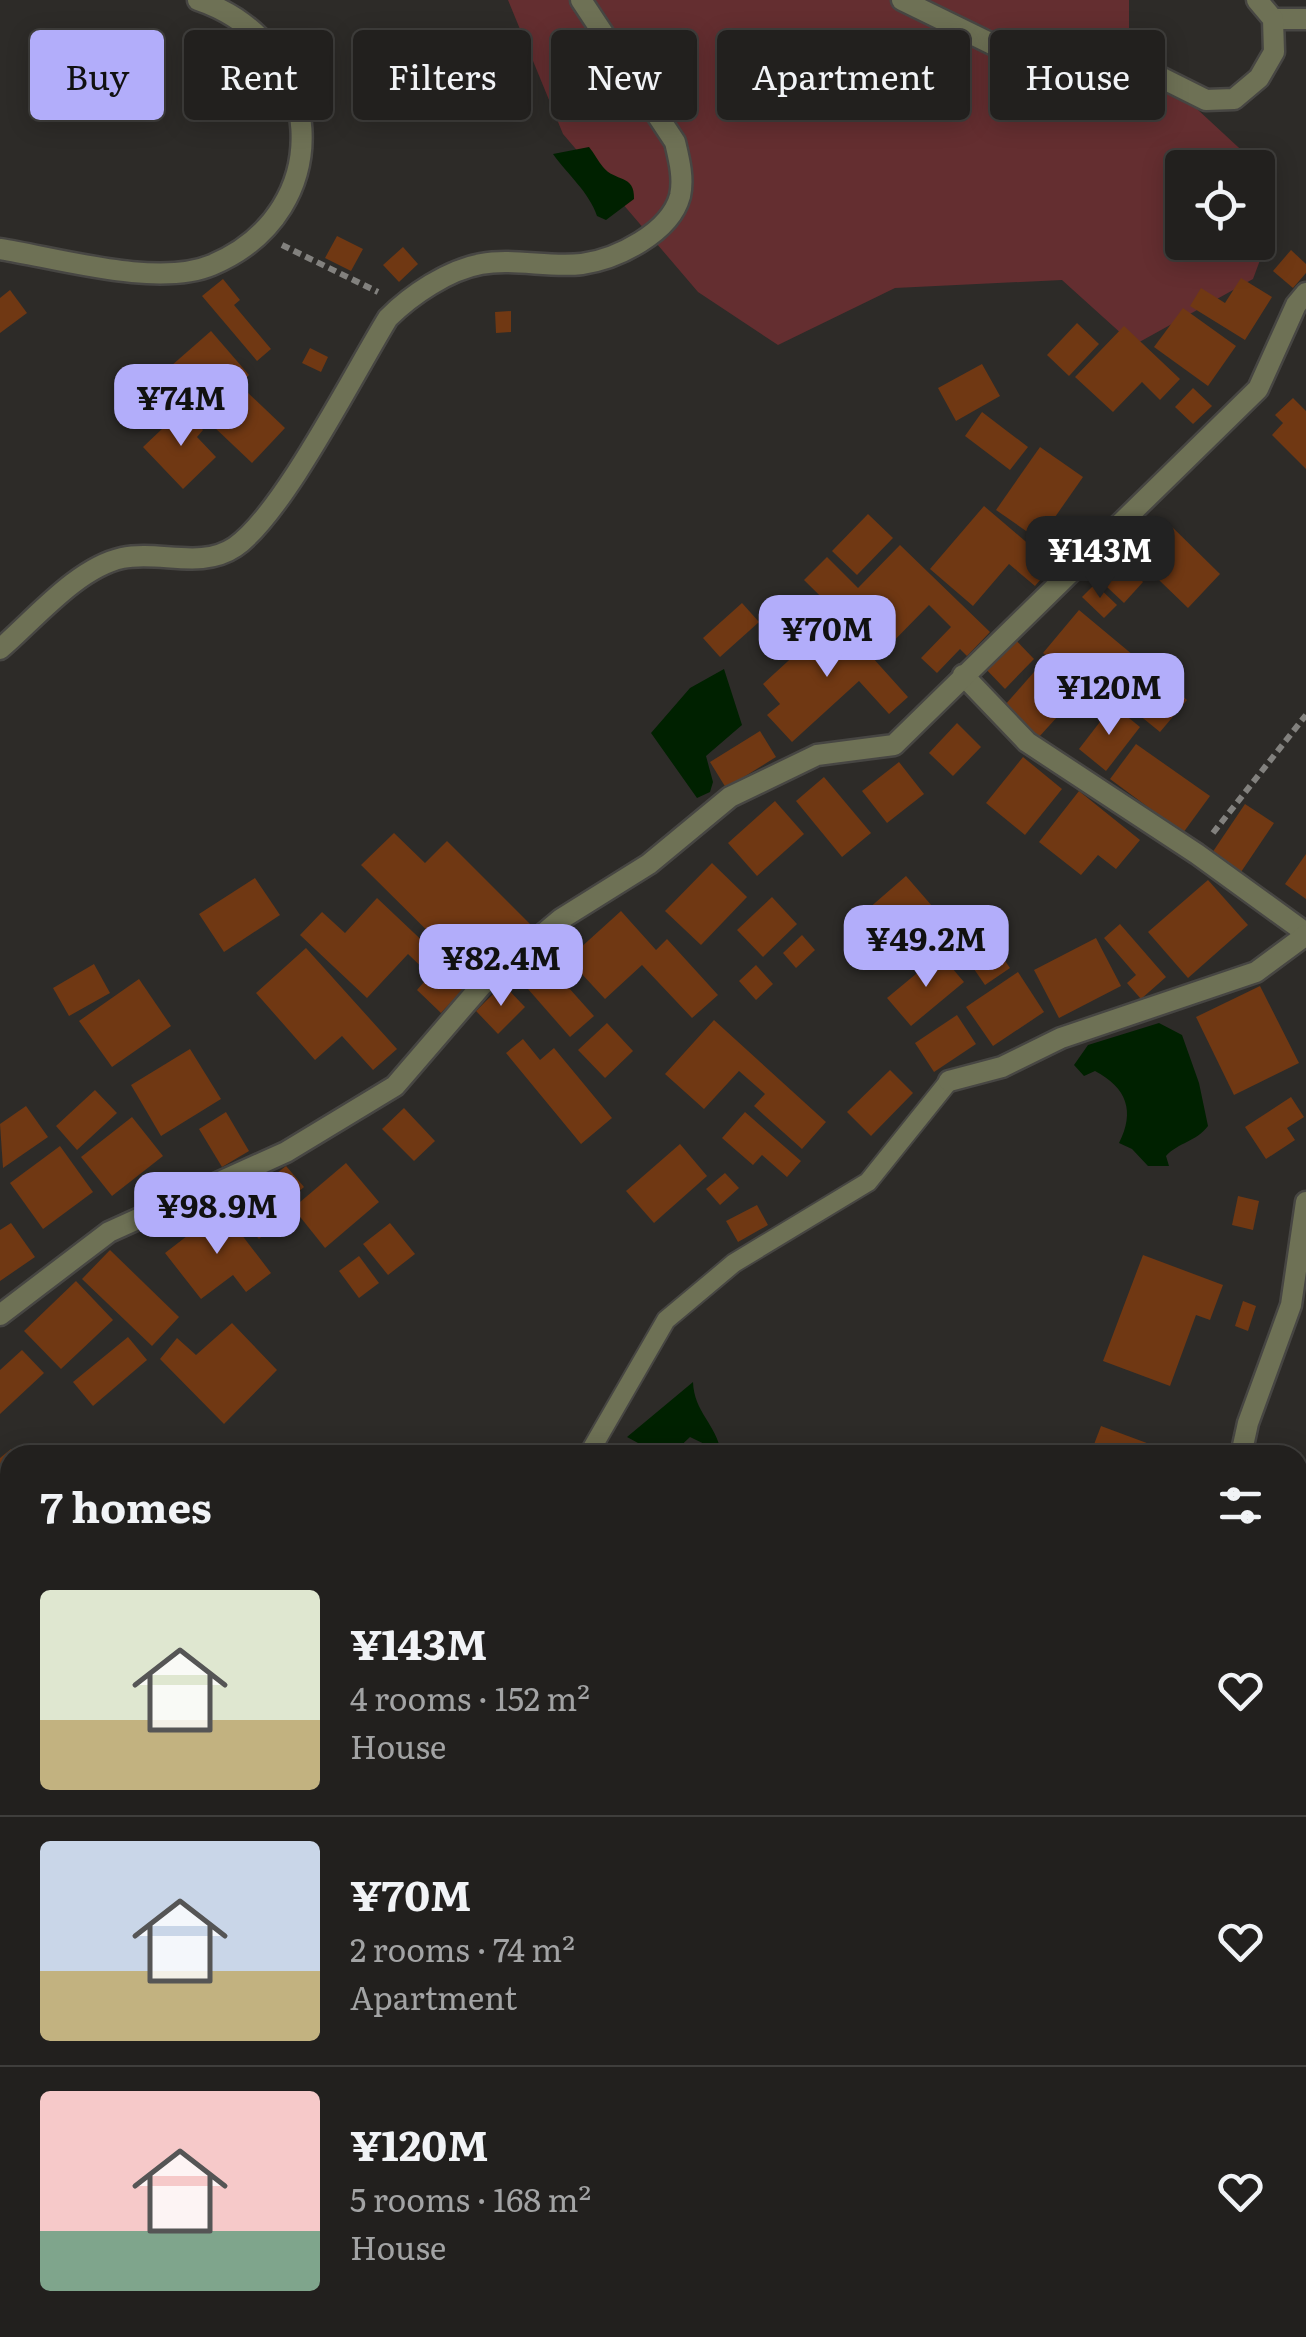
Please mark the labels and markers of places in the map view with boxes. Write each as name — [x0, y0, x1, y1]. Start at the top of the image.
pin: ¥74M — [122, 364, 240, 449]
pin: ¥143M — [1030, 516, 1170, 601]
pin: ¥70M — [768, 595, 886, 680]
pin: ¥120M — [1039, 653, 1179, 738]
pin: ¥49.2M — [845, 905, 1007, 990]
pin: ¥82.4M — [420, 924, 582, 1009]
pin: ¥98.9M — [136, 1172, 298, 1257]

